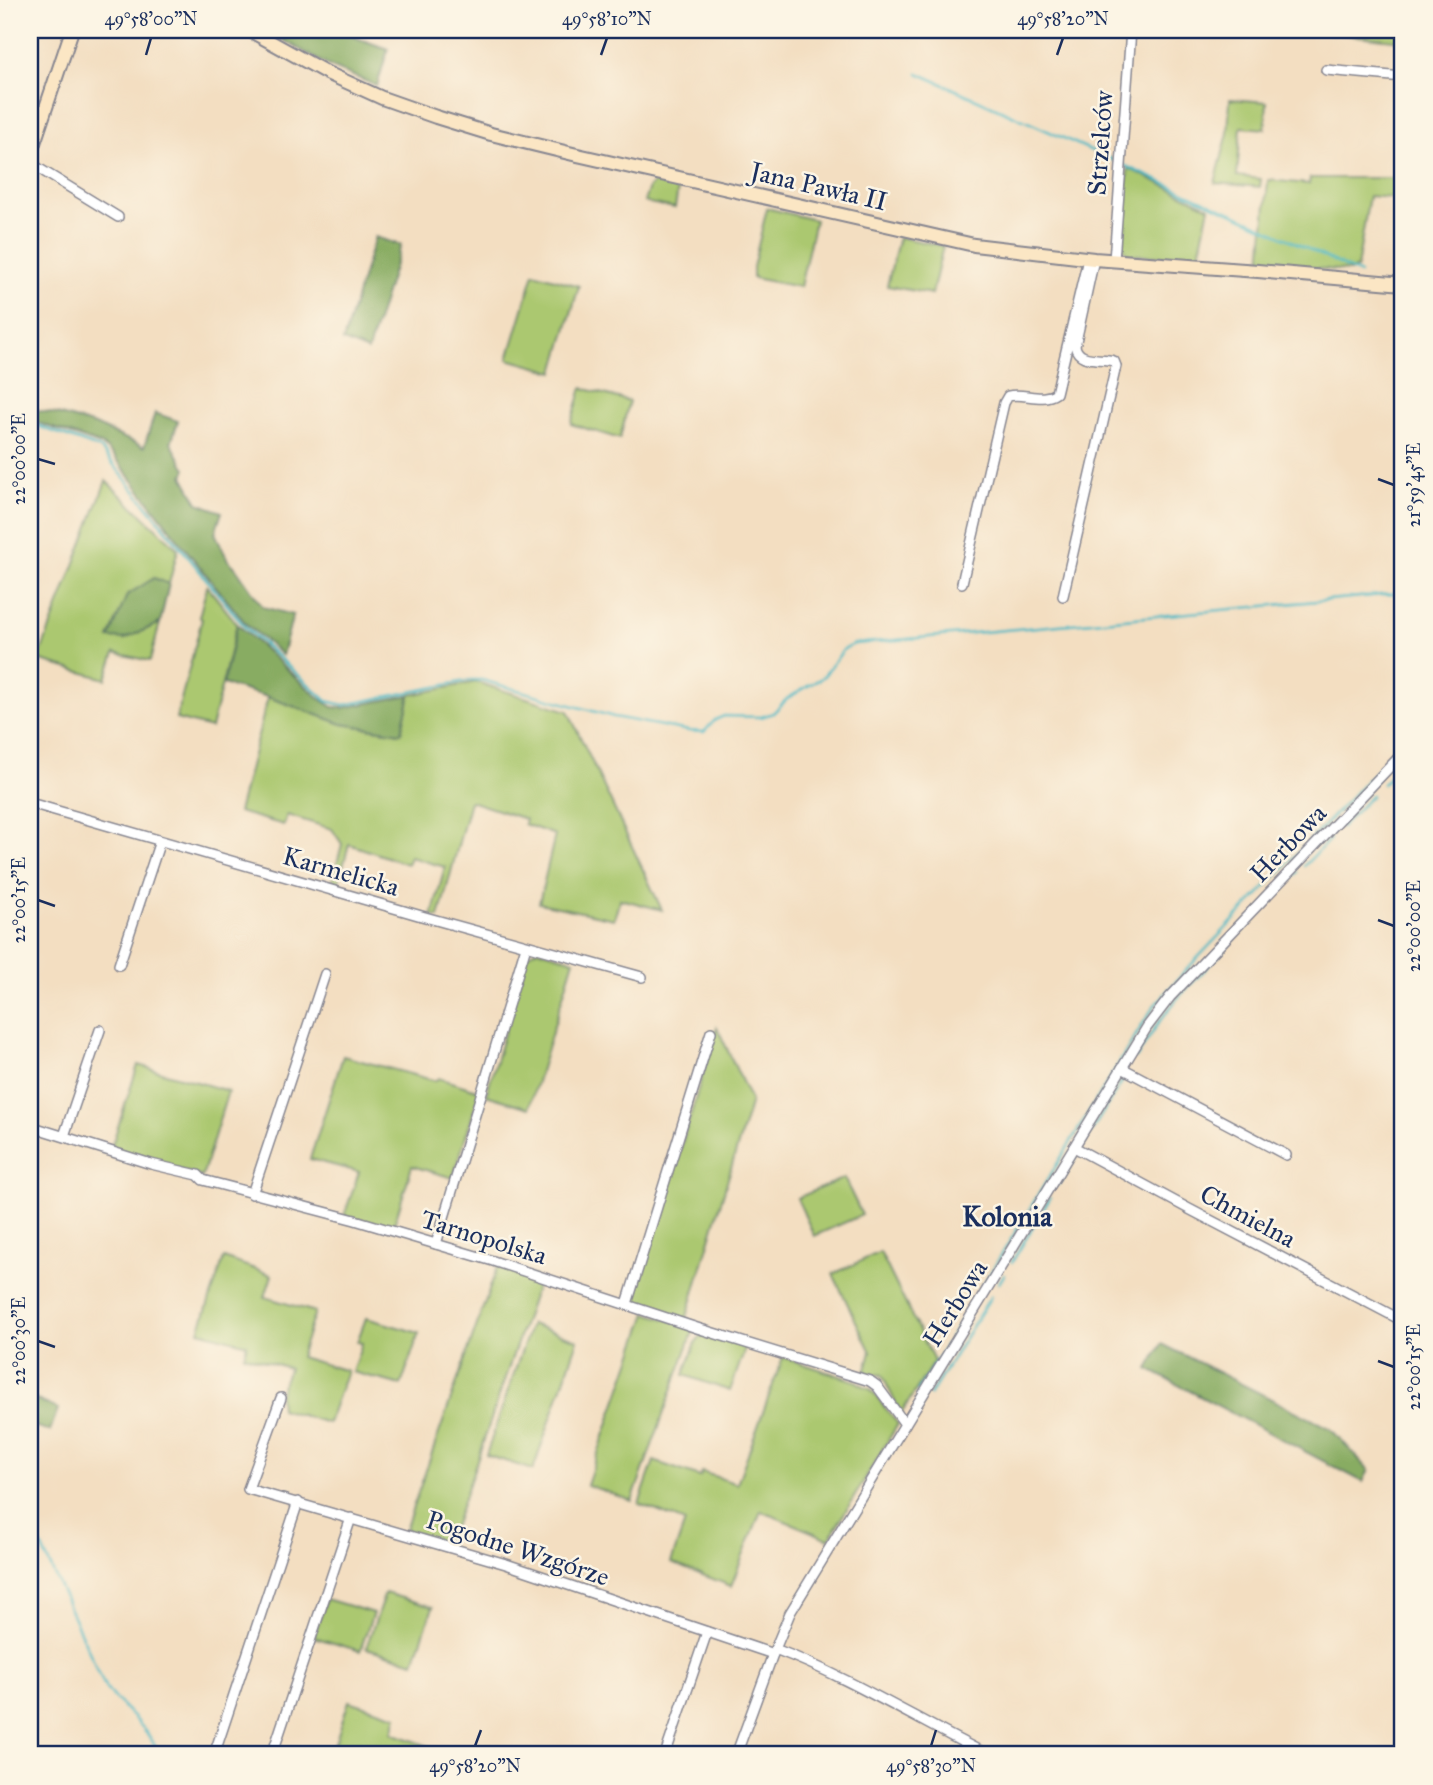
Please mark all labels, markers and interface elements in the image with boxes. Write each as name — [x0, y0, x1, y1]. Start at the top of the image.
text: 49°58'00"N — [104, 8, 198, 30]
text: 49°58'10"N — [562, 8, 652, 30]
text: 49°58'20"N — [1017, 8, 1109, 30]
street label: Strzelców — [1080, 89, 1120, 196]
street label: Jana Pawła II — [744, 154, 891, 217]
text: 22°00'00"E — [8, 413, 30, 505]
text: 21°59'45"E — [1403, 443, 1425, 527]
street label: Herbowa — [1243, 797, 1333, 889]
street label: Karmelicka — [279, 839, 403, 903]
text: 22°00'15"E — [8, 857, 30, 943]
text: 22°00'00"E — [1403, 880, 1425, 972]
street label: Chmielna — [1195, 1177, 1301, 1255]
district label: Kolonia — [962, 1199, 1053, 1234]
street label: Tarnopolska — [417, 1203, 551, 1271]
street label: Herbowa — [916, 1254, 994, 1352]
text: 22°00'30"E — [8, 1297, 30, 1385]
text: 22°00'15"E — [1403, 1324, 1425, 1410]
street label: Pogodne Wzgórze — [422, 1503, 614, 1593]
text: 49°58'20"N — [429, 1755, 521, 1777]
text: 49°58'30"N — [886, 1755, 976, 1777]

